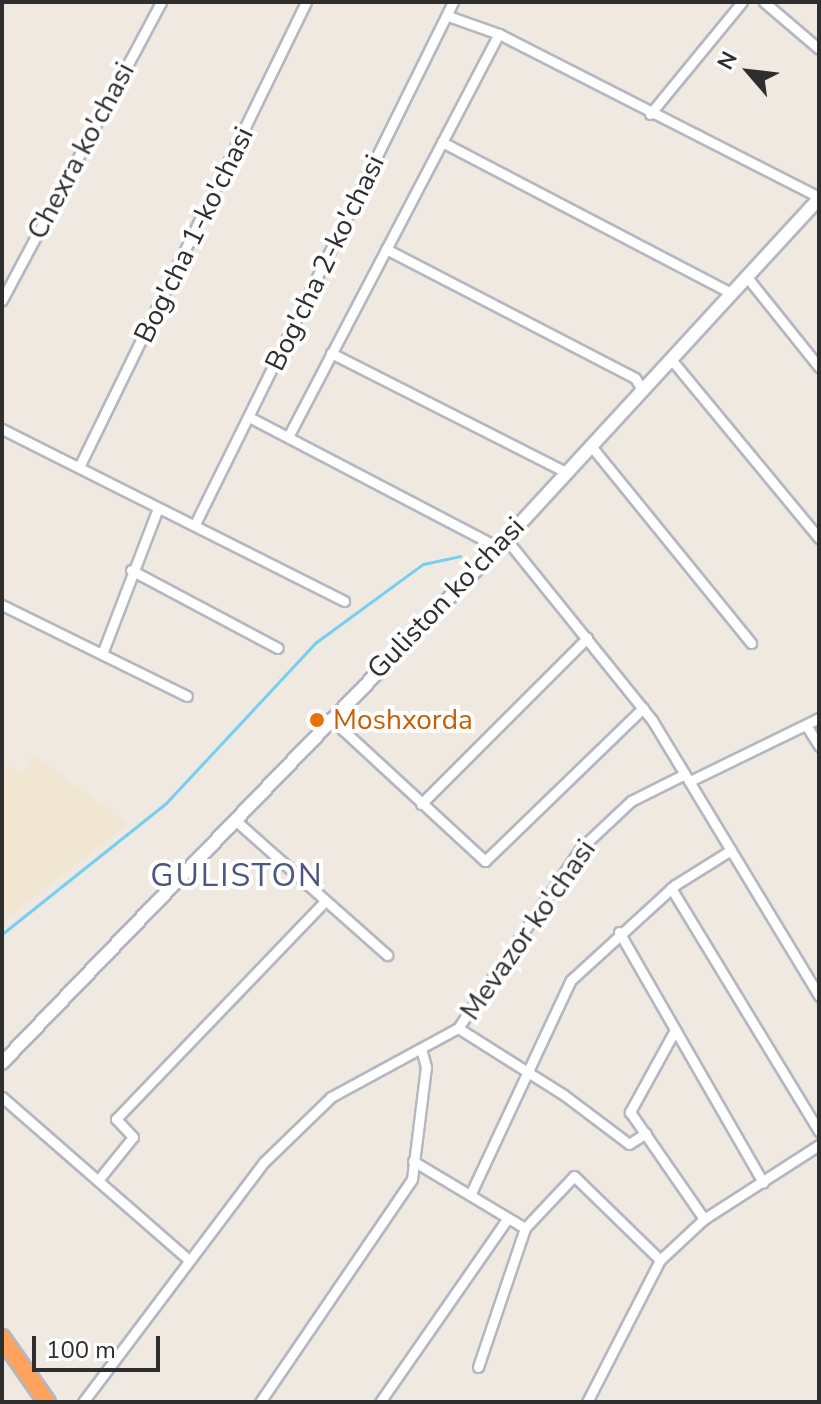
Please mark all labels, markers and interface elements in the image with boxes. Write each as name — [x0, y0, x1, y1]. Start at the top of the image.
north arrow — [709, 32, 789, 112]
text: N — [711, 46, 745, 75]
street label: Chexra ko'chasi — [20, 57, 142, 245]
street label: Bog'cha 1-ko'chasi — [127, 122, 261, 348]
street label: Bog'cha 2-ko'chasi — [258, 150, 392, 376]
street label: Guliston ko'chasi — [360, 510, 532, 686]
place label: Moshxorda — [333, 703, 473, 737]
marker: Moshxorda — [308, 711, 326, 729]
street label: Mevazor ko'chasi — [453, 833, 603, 1027]
district label: GULISTON — [150, 857, 324, 895]
scale bar — [36, 1320, 164, 1370]
text: 100 m — [46, 1334, 116, 1366]

